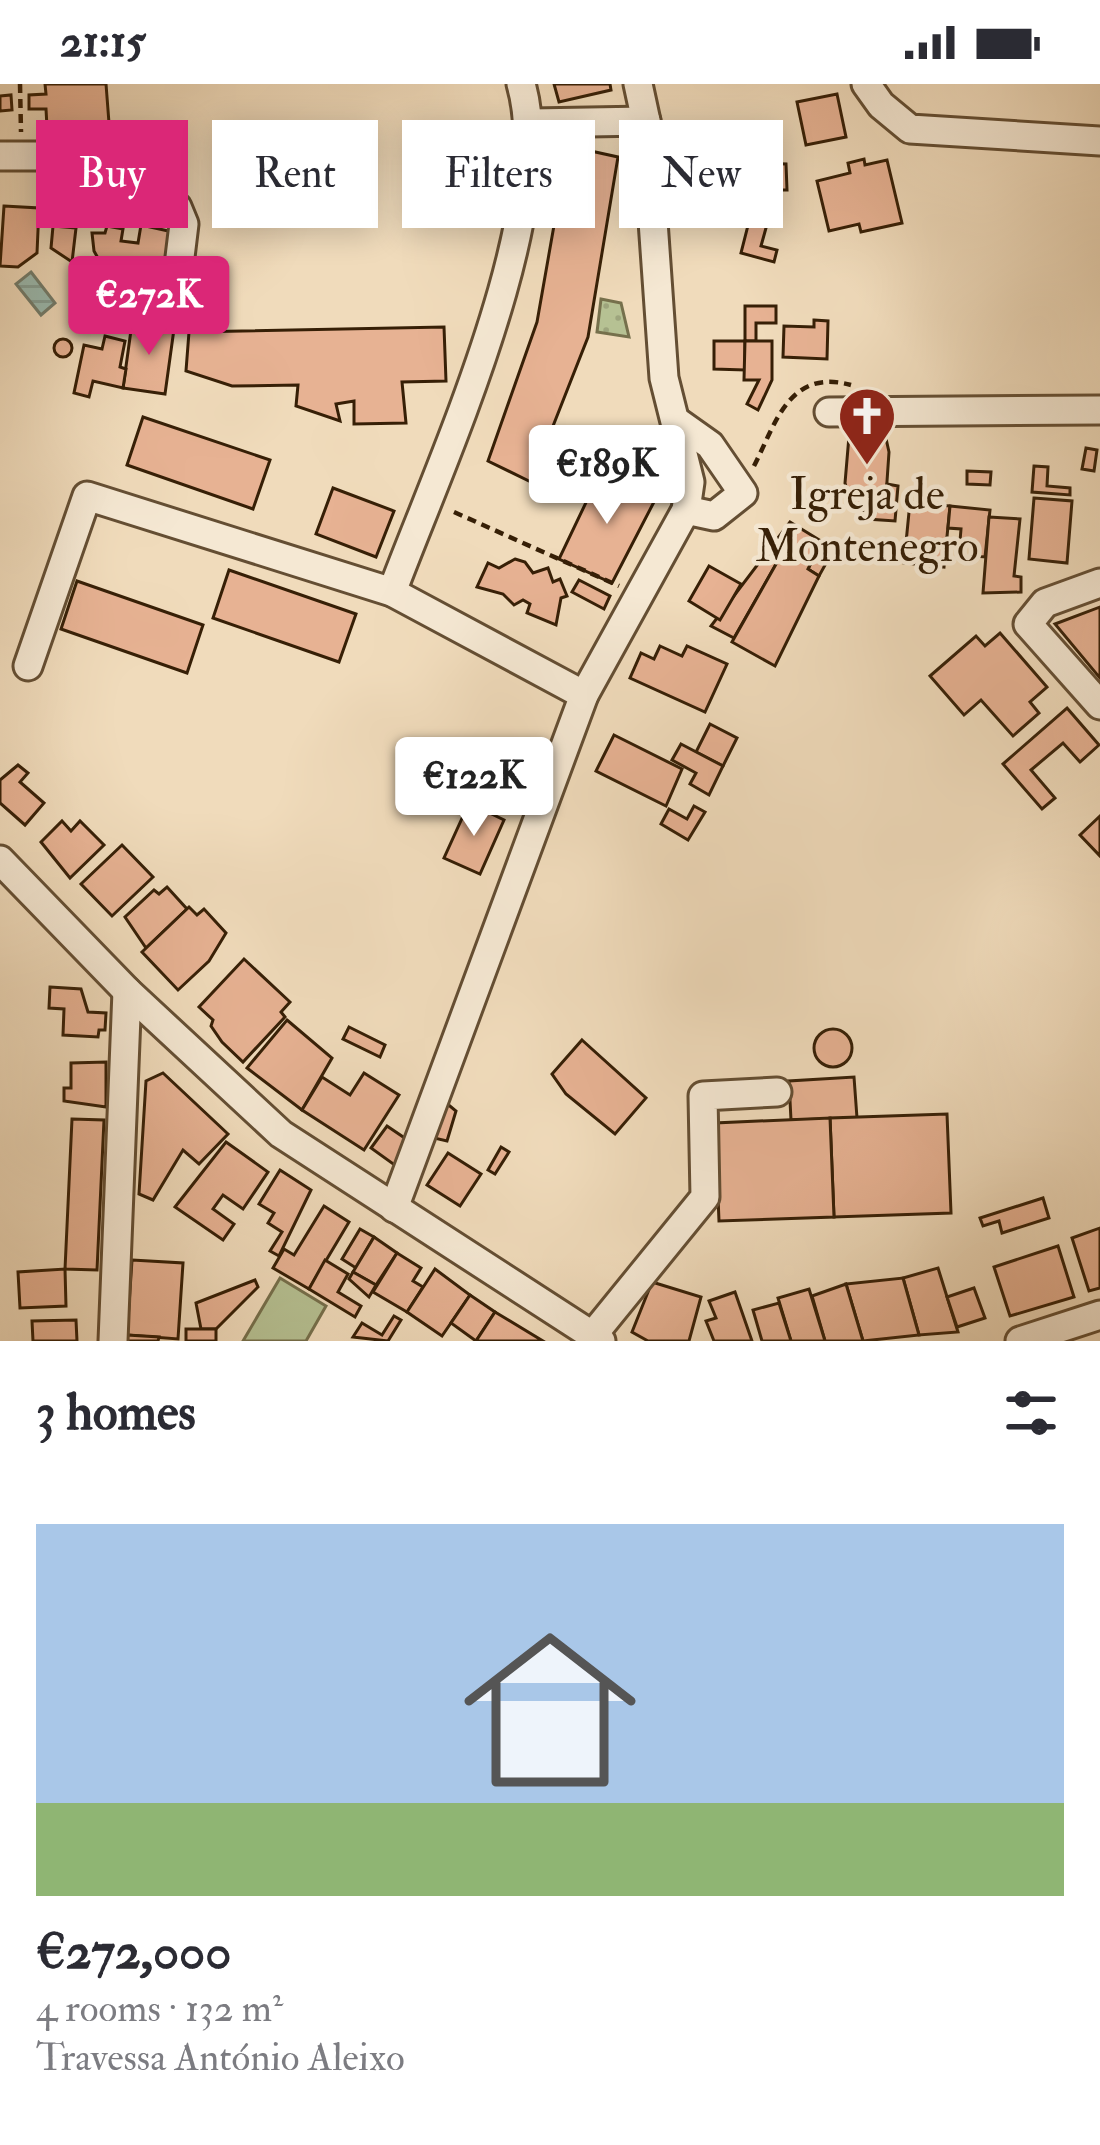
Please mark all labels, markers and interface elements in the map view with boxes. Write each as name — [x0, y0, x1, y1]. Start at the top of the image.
text: 21:15 — [60, 14, 146, 70]
chip: Buy — [36, 120, 188, 228]
chip: Rent — [212, 120, 378, 228]
chip: Filters — [402, 120, 595, 228]
chip: New — [619, 120, 783, 228]
pin: €272K — [65, 256, 233, 358]
text: €272K — [95, 270, 203, 319]
church icon: Igreja de Montenegro — [836, 385, 898, 467]
pin: €189K — [523, 425, 691, 527]
text: €189K — [556, 439, 658, 488]
place label: Igreja de Montenegro — [755, 467, 979, 575]
pin: €122K — [390, 737, 558, 839]
text: €122K — [422, 751, 526, 800]
icon: filters — [998, 1380, 1064, 1446]
text: 3 homes — [36, 1381, 196, 1445]
icon: home — [442, 1602, 658, 1818]
text: €272,000 — [36, 1920, 231, 1984]
text: 4 rooms · 132 m² — [36, 1984, 283, 2033]
text: Travessa António Aleixo — [36, 2033, 405, 2082]

